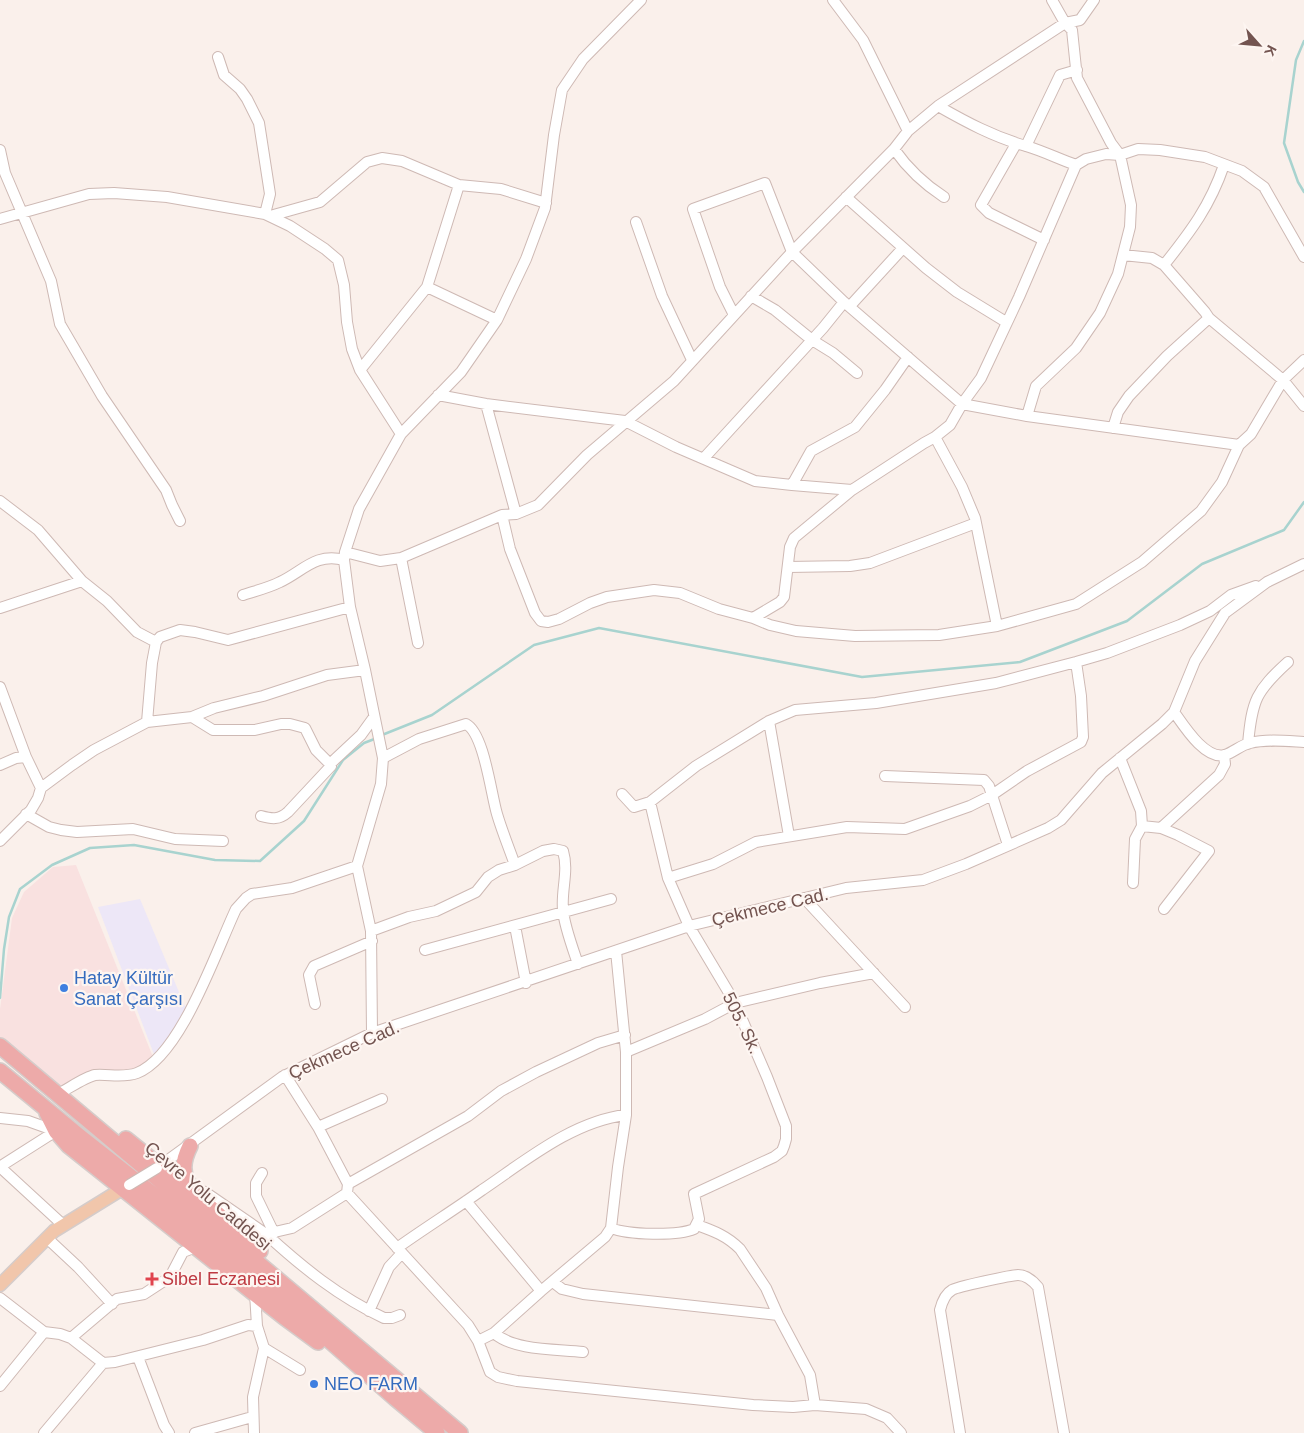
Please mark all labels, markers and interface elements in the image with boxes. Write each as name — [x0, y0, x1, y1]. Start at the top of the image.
north arrow — [1234, 20, 1284, 70]
text: K — [1261, 43, 1280, 59]
street label: Çekmece Cad. — [710, 884, 830, 930]
place label: Hatay Kültür Sanat Çarşısı — [74, 968, 183, 1009]
marker: Hatay Kültür Sanat Çarşısı — [58, 982, 70, 994]
street label: 505. Sk. — [719, 989, 765, 1057]
street label: Çekmece Cad. — [286, 1017, 402, 1083]
street label: Çevre Yolu Caddesi — [141, 1138, 275, 1254]
place label: Sibel Eczanesi — [162, 1269, 280, 1289]
marker: Sibel Eczanesi — [146, 1273, 158, 1285]
place label: NEO FARM — [324, 1374, 418, 1394]
marker: NEO FARM — [308, 1378, 320, 1390]

